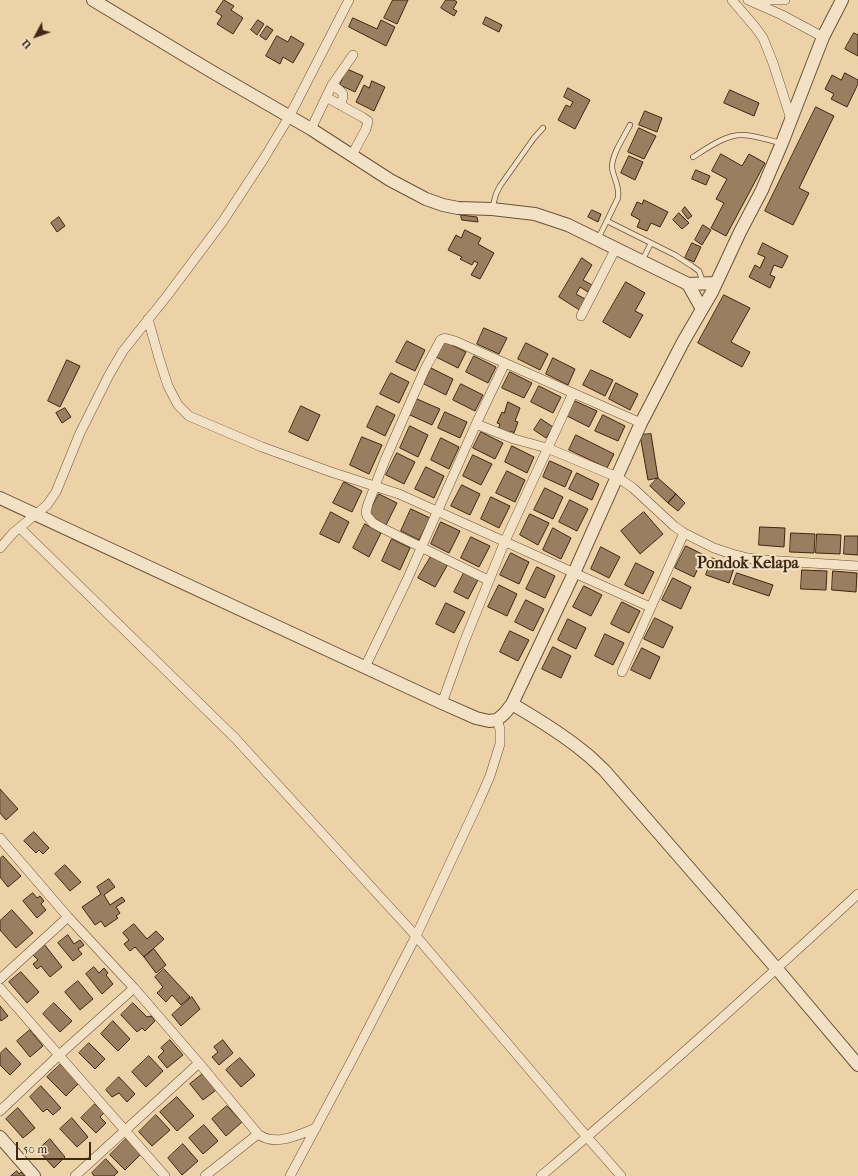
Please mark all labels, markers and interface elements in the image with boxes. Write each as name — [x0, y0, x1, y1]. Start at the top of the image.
north arrow — [16, 16, 56, 56]
text: U — [19, 37, 34, 52]
district label: Pondok Kelapa — [697, 554, 799, 574]
scale bar — [18, 1134, 93, 1160]
text: 50 m — [23, 1142, 47, 1156]

